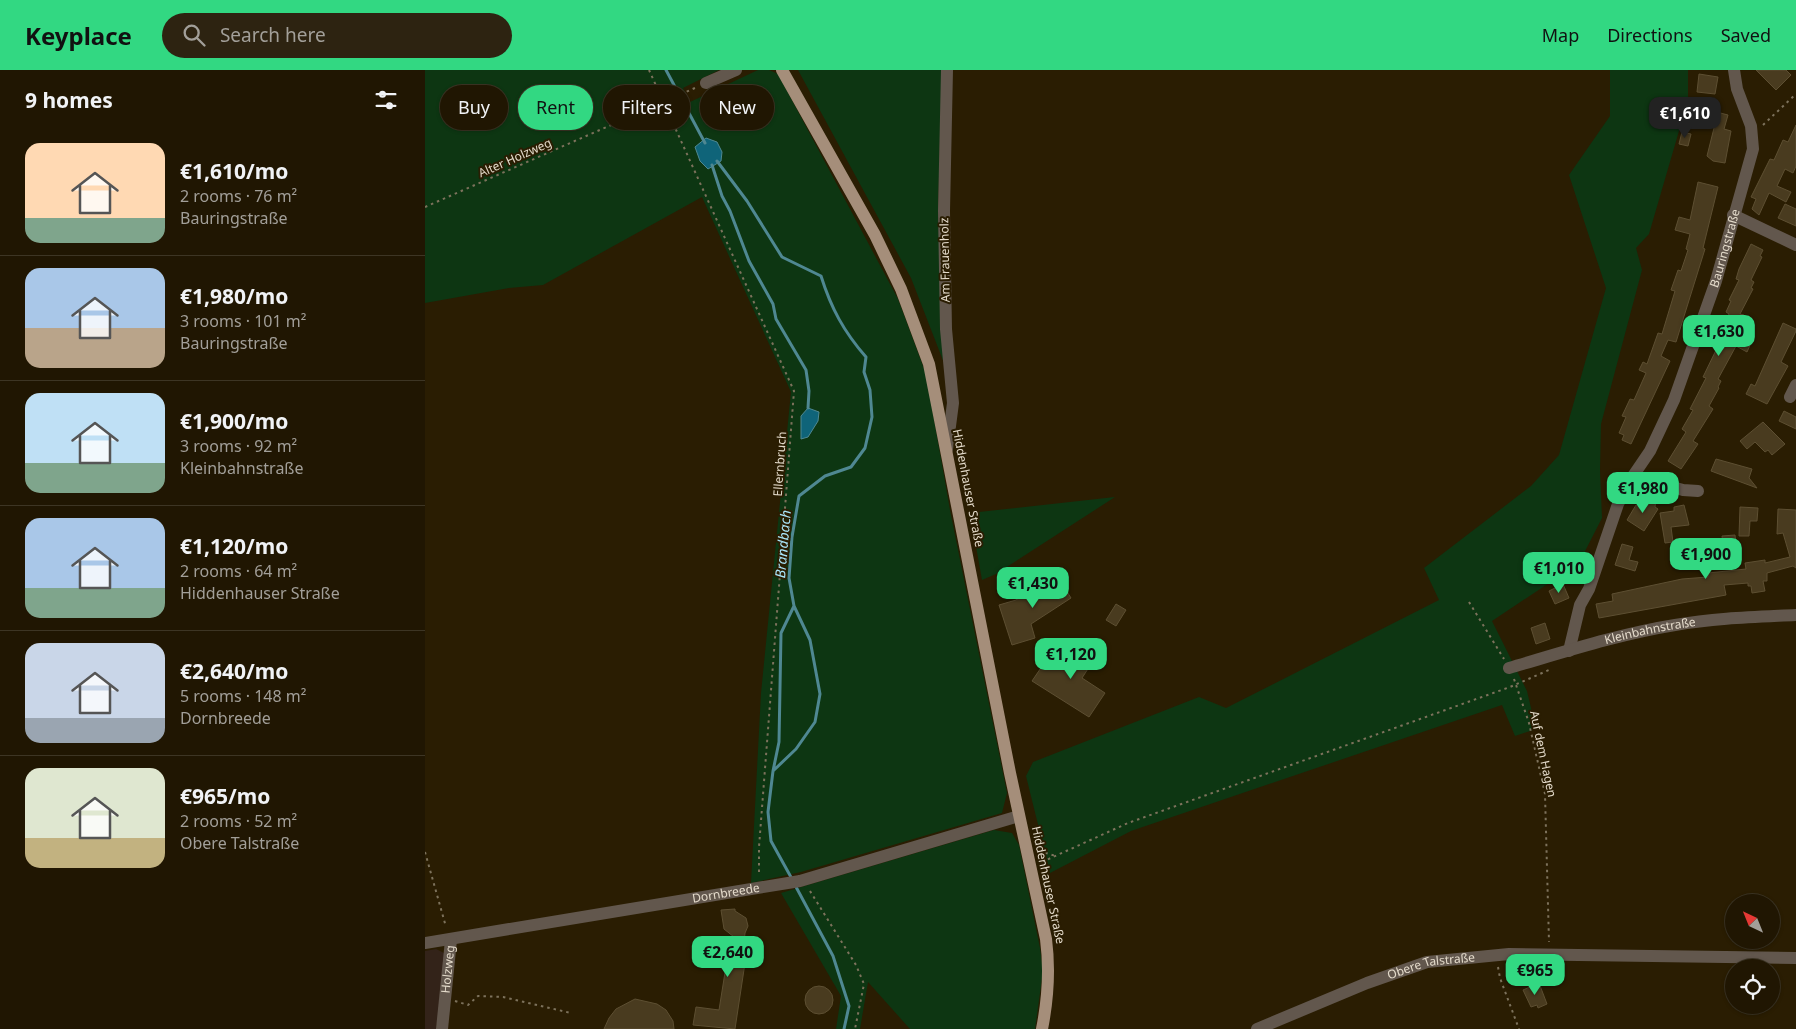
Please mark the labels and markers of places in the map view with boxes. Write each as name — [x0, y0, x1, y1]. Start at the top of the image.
pin: €1,610 — [1644, 97, 1726, 139]
pin: €1,630 — [1678, 314, 1760, 357]
pin: €1,980 — [1602, 472, 1684, 514]
pin: €1,900 — [1665, 538, 1747, 580]
pin: €1,010 — [1518, 552, 1600, 594]
pin: €1,430 — [992, 566, 1074, 609]
pin: €1,120 — [1030, 638, 1112, 680]
pin: €2,640 — [687, 936, 769, 978]
pin: €965 — [1505, 954, 1565, 996]

